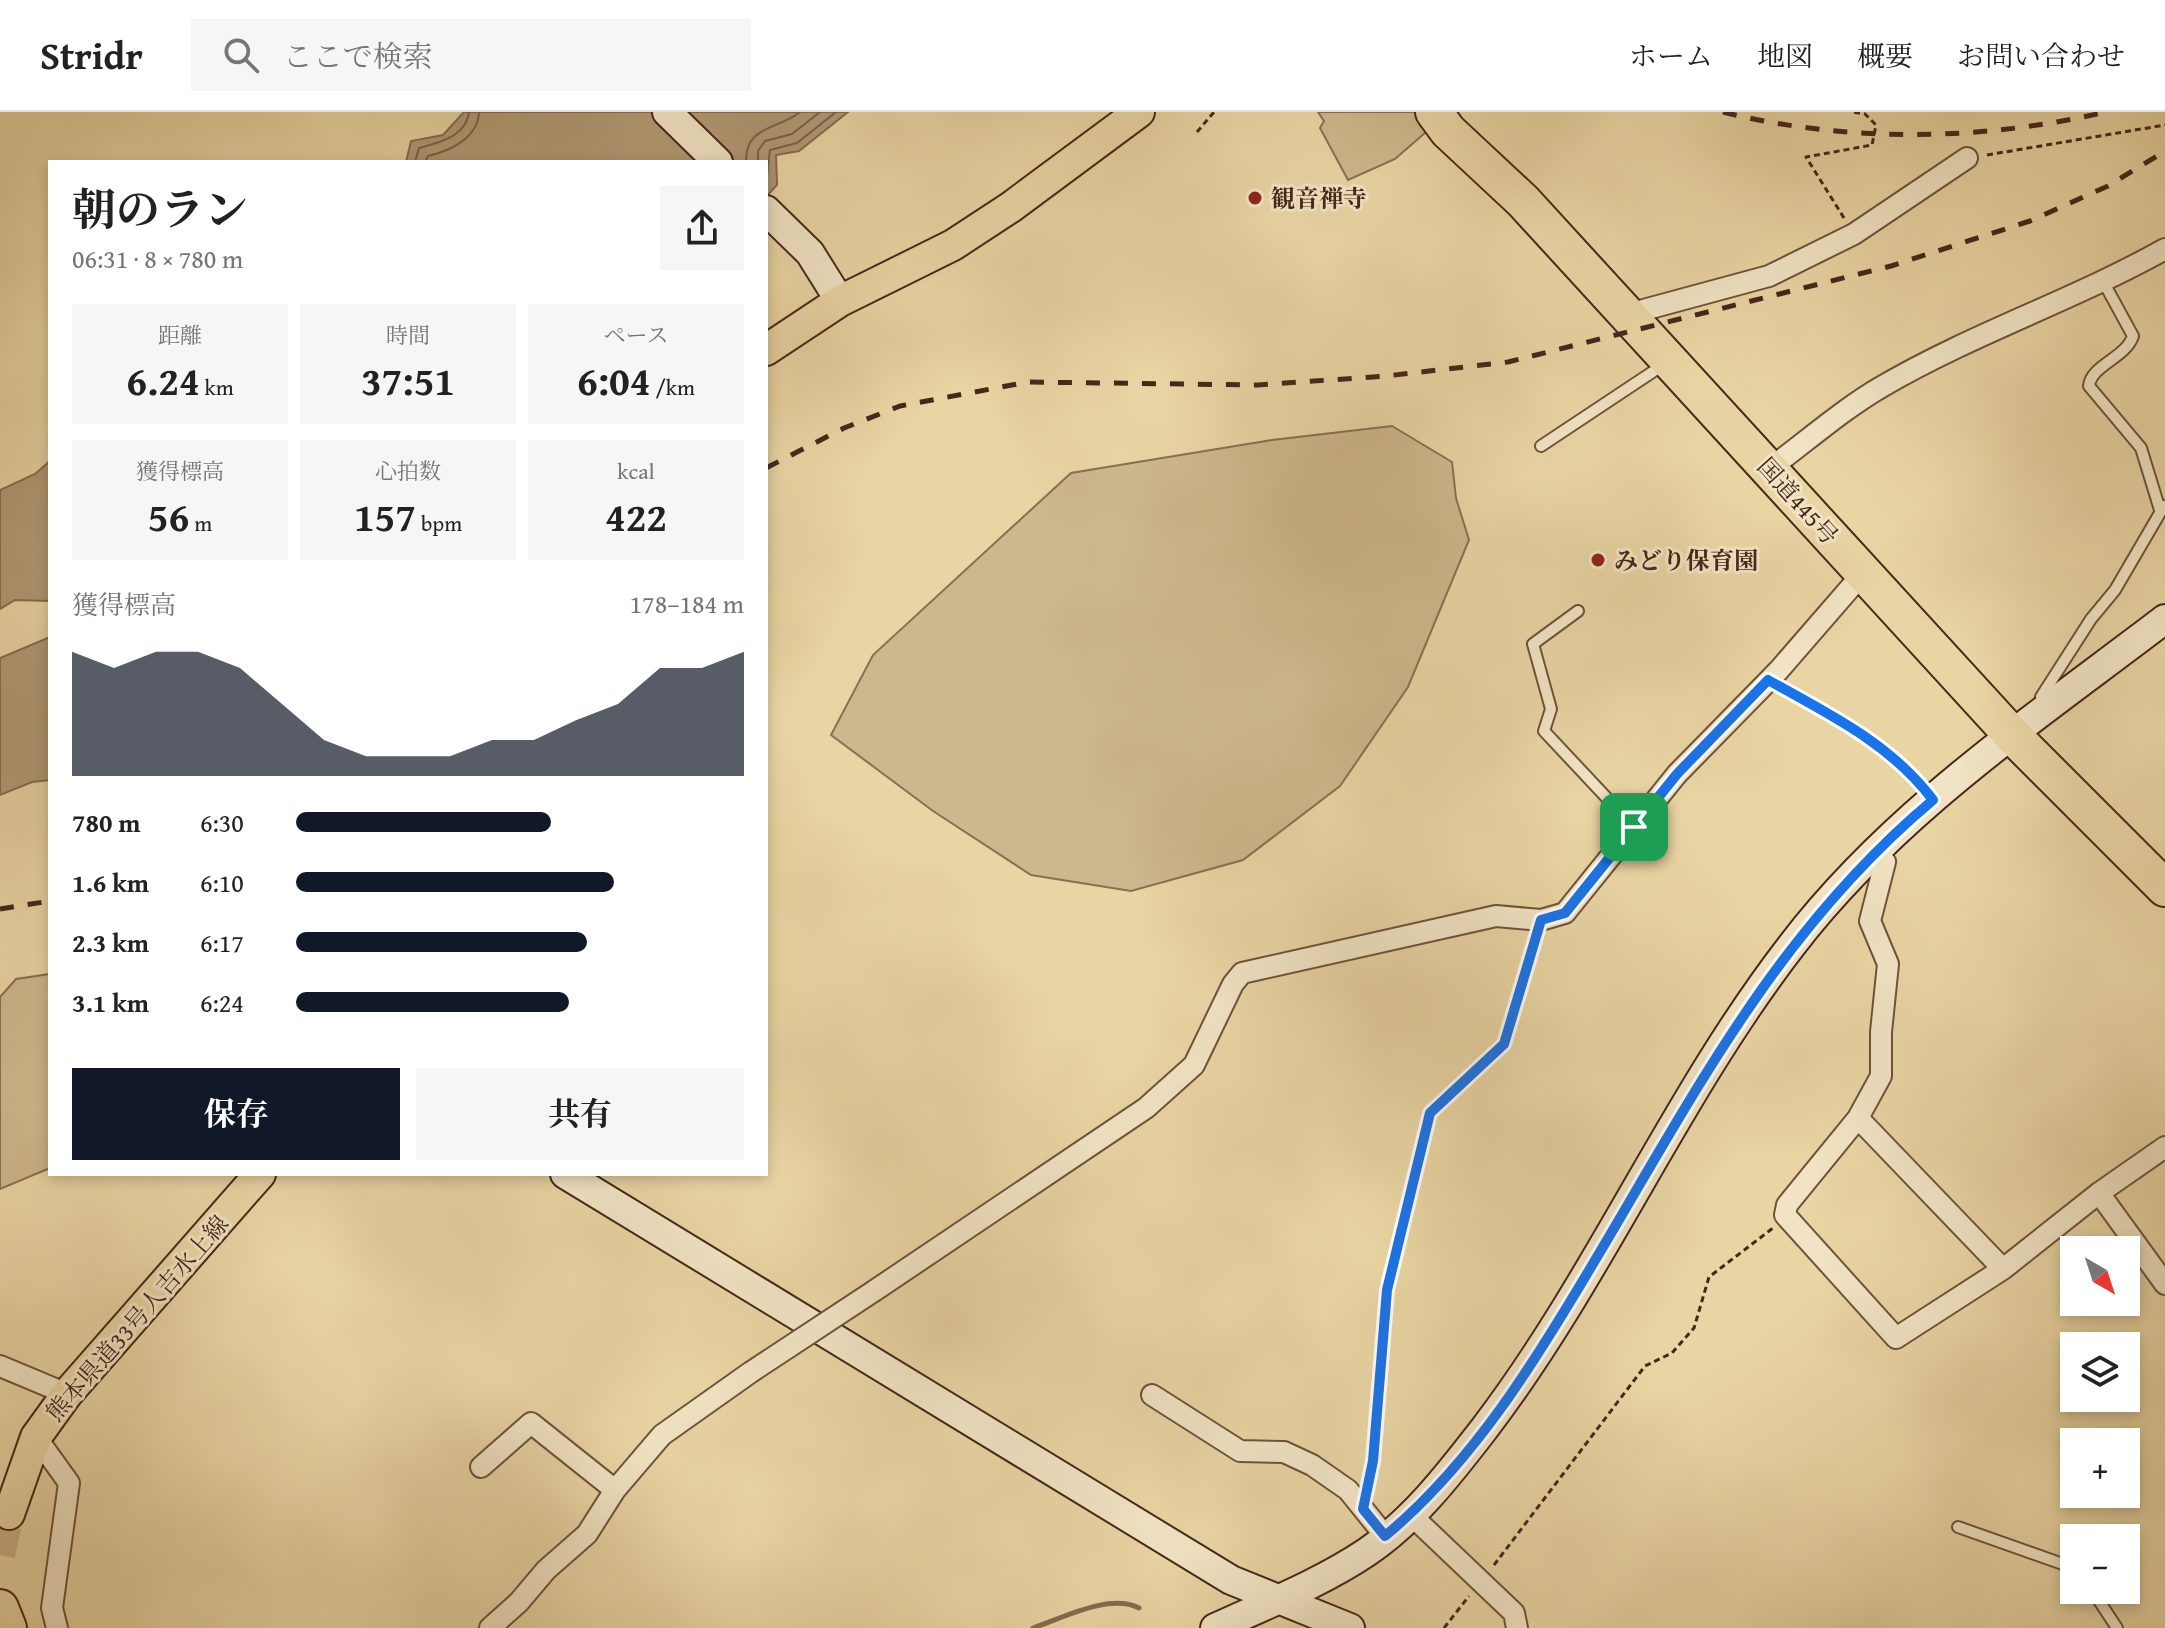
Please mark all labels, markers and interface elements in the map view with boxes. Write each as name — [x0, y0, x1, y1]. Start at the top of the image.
search box — [191, 19, 751, 91]
text: Stridr — [40, 27, 143, 83]
icon: search — [219, 33, 263, 77]
text: ここで検索 — [283, 34, 433, 78]
text: ホーム — [1629, 35, 1713, 76]
text: 地図 — [1757, 35, 1813, 76]
text: 概要 — [1857, 35, 1913, 76]
text: お問い合わせ — [1957, 35, 2125, 76]
text: 朝のラン — [72, 177, 248, 241]
place label: 観音禅寺 — [1271, 181, 1367, 216]
button: share — [660, 186, 744, 270]
marker: 観音禅寺 — [1246, 189, 1264, 207]
text: 06:31 · 8 × 780 m — [72, 239, 243, 278]
text: 距離 — [158, 319, 202, 351]
text: 時間 — [386, 319, 430, 351]
text: ペース — [604, 319, 668, 351]
text: 6.24 — [126, 351, 200, 410]
text: 37:51 — [361, 351, 455, 410]
text: 6:04 — [577, 351, 651, 410]
text: km — [200, 371, 234, 403]
text: /km — [651, 371, 695, 403]
street label: 国道445号 — [1749, 450, 1847, 552]
text: 獲得標高 — [136, 455, 224, 487]
text: 心拍数 — [375, 455, 441, 487]
text: kcal — [617, 455, 655, 487]
text: 56 — [148, 487, 189, 546]
text: 157 — [354, 487, 416, 546]
text: 422 — [605, 487, 667, 546]
text: m — [189, 507, 212, 539]
text: bpm — [416, 507, 462, 539]
place label: みどり保育園 — [1614, 543, 1758, 578]
marker: みどり保育園 — [1589, 551, 1607, 569]
text: 178–184 m — [630, 584, 744, 623]
text: 獲得標高 — [72, 585, 176, 624]
pin — [1600, 793, 1668, 861]
text: 780 m — [72, 803, 140, 842]
text: 6:30 — [200, 803, 244, 842]
icon: arrive — [1612, 805, 1656, 849]
text: 1.6 km — [72, 863, 149, 902]
text: 6:10 — [200, 863, 244, 902]
text: 2.3 km — [72, 923, 149, 962]
text: 6:17 — [200, 923, 244, 962]
text: 3.1 km — [72, 983, 149, 1022]
text: 6:24 — [200, 983, 244, 1022]
button: 保存 — [72, 1068, 400, 1160]
button: 共有 — [416, 1068, 744, 1160]
street label: 熊本県道33号人吉水上線 — [37, 1207, 237, 1429]
north arrow — [2060, 1236, 2140, 1316]
map controls — [2060, 1236, 2140, 1604]
button: layers — [2060, 1332, 2140, 1412]
button: + — [2060, 1428, 2140, 1508]
button: − — [2060, 1524, 2140, 1604]

